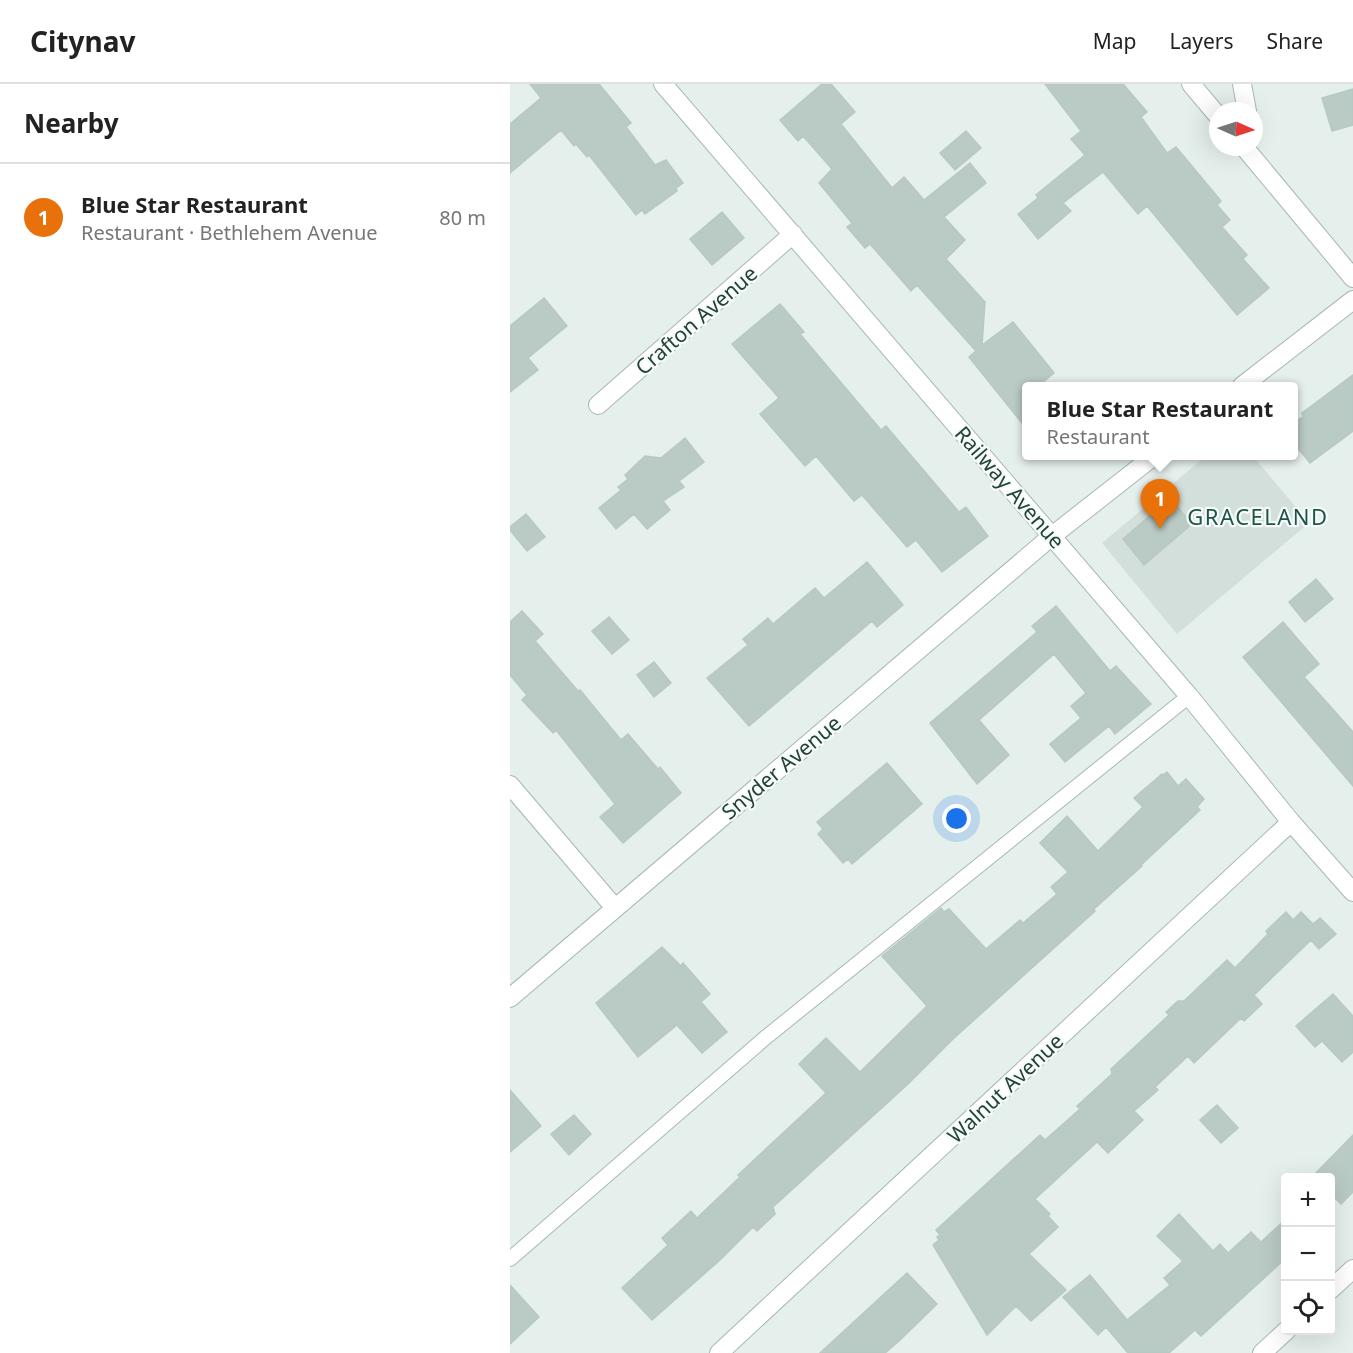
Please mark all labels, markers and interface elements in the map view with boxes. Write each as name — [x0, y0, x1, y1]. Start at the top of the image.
text: Citynav — [30, 22, 135, 60]
text: Map — [1093, 27, 1137, 55]
text: Layers — [1170, 27, 1234, 55]
text: Share — [1267, 27, 1323, 55]
north arrow — [1209, 102, 1263, 156]
text: Nearby — [24, 105, 119, 141]
text: Blue Star Restaurant — [81, 189, 308, 219]
text: 1 — [38, 204, 49, 231]
text: 80 m — [439, 204, 486, 231]
text: Restaurant · Bethlehem Avenue — [81, 219, 378, 246]
street label: Crafton Avenue — [629, 259, 763, 381]
popup — [1022, 382, 1298, 460]
text: Blue Star Restaurant — [1047, 393, 1273, 423]
street label: Railway Avenue — [949, 420, 1071, 554]
text: Restaurant — [1047, 423, 1149, 450]
pin: 1 — [1140, 480, 1180, 529]
district label: GRACELAND — [1187, 501, 1329, 531]
street label: Snyder Avenue — [715, 709, 847, 825]
your location — [942, 804, 971, 833]
street label: Walnut Avenue — [941, 1027, 1069, 1149]
map controls — [1281, 1173, 1335, 1335]
button: + — [1281, 1173, 1335, 1227]
button: − — [1281, 1227, 1335, 1281]
button: locate — [1281, 1281, 1335, 1335]

